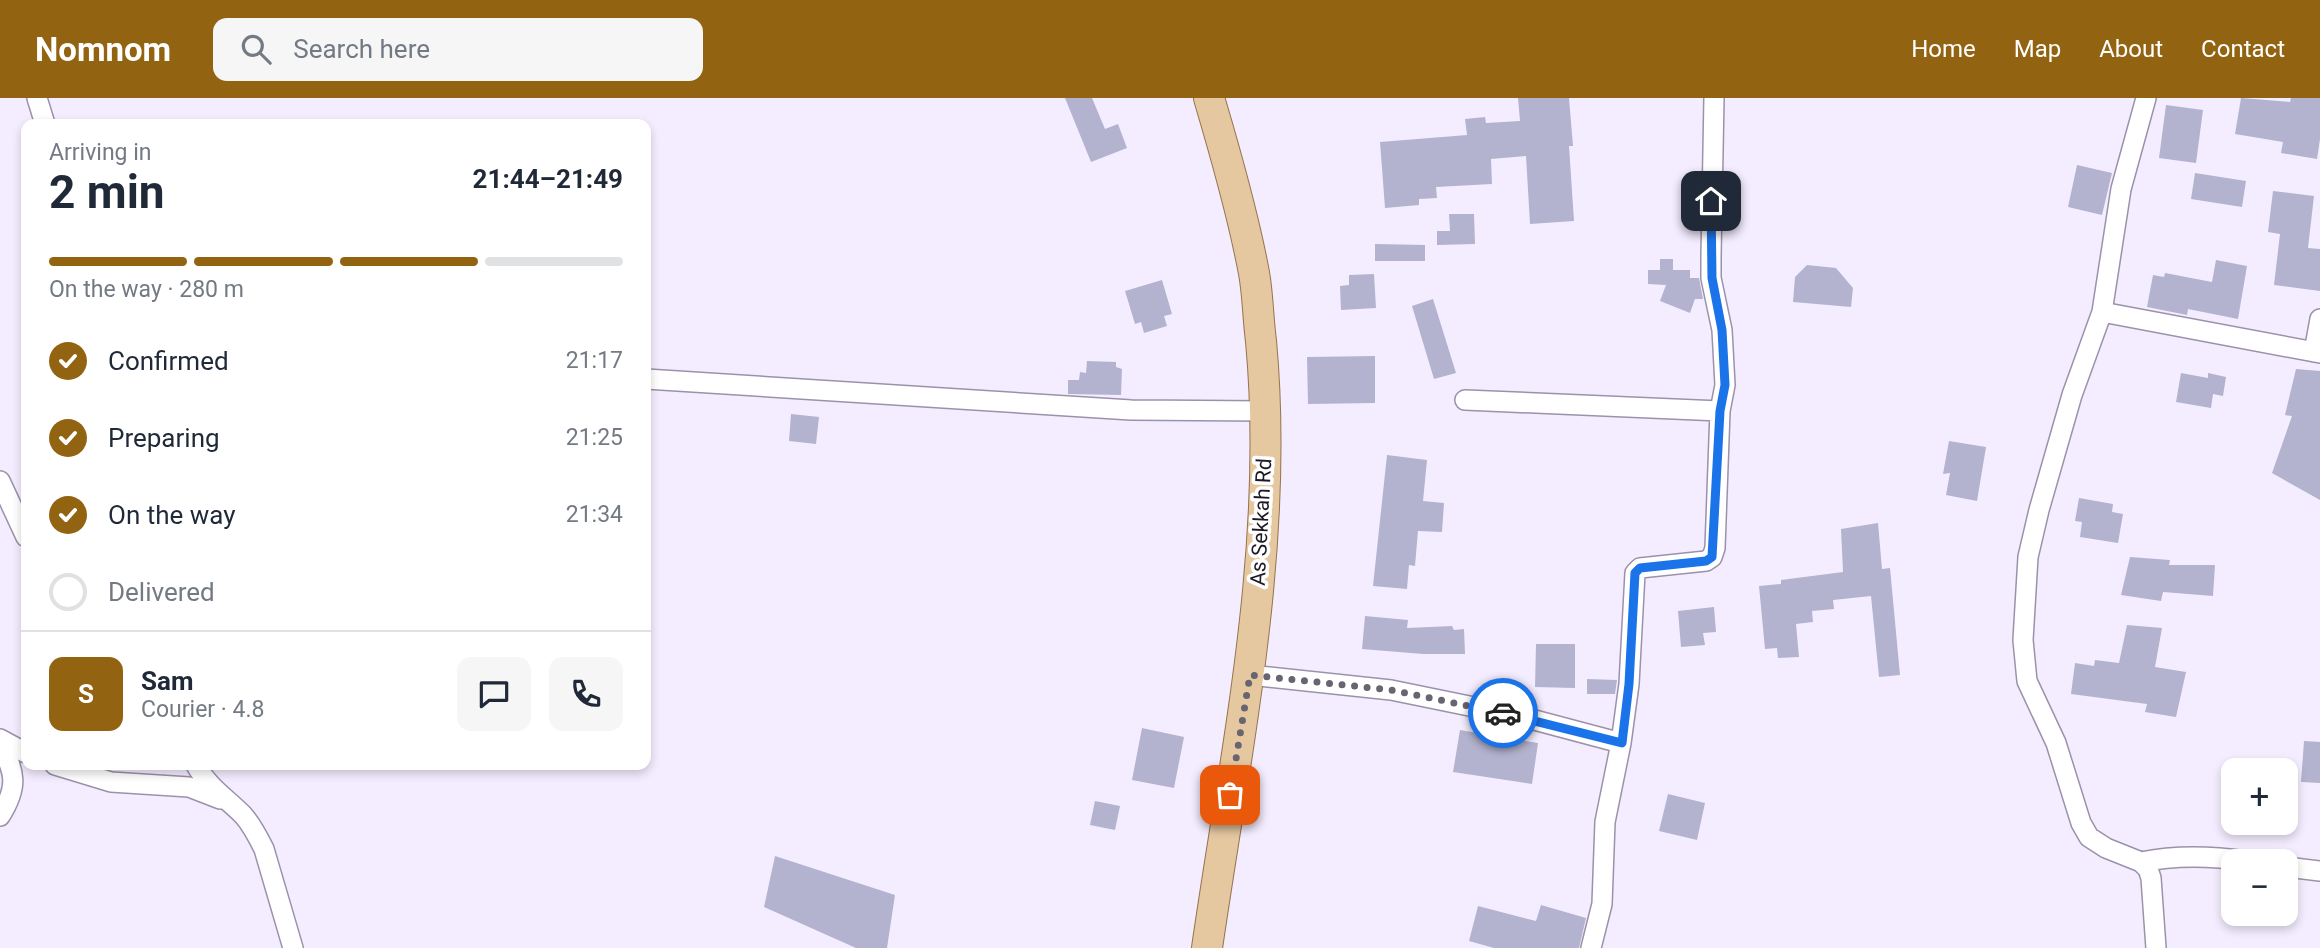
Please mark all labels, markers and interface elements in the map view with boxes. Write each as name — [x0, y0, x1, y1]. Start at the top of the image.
search box — [213, 18, 703, 81]
text: Nomnom — [35, 30, 171, 69]
icon: search — [237, 30, 275, 68]
text: Search here — [293, 34, 430, 64]
text: Home — [1911, 35, 1976, 63]
text: Map — [2014, 35, 2061, 63]
text: About — [2099, 35, 2163, 63]
text: Contact — [2201, 35, 2285, 63]
text: Arriving in — [49, 139, 152, 166]
text: 21:44–21:49 — [473, 164, 623, 194]
text: 2 min — [49, 165, 165, 219]
pin — [1681, 171, 1741, 231]
icon: home — [1692, 182, 1730, 220]
text: On the way · 280 m — [49, 276, 244, 303]
icon: check — [49, 342, 87, 380]
text: Confirmed — [108, 346, 229, 376]
text: 21:17 — [566, 347, 623, 374]
icon: check — [49, 419, 87, 457]
text: Preparing — [108, 423, 220, 453]
text: 21:25 — [566, 424, 623, 451]
street label: As Sekkah Rd — [1246, 458, 1276, 586]
icon: check — [49, 496, 87, 534]
text: On the way — [108, 500, 236, 530]
text: 21:34 — [566, 501, 623, 528]
text: Delivered — [108, 577, 215, 607]
button: chat — [457, 657, 531, 731]
button: phone — [549, 657, 623, 731]
text: Sam — [141, 666, 193, 696]
courier — [1468, 678, 1538, 748]
text: S — [78, 679, 94, 709]
icon: car — [1484, 694, 1522, 732]
text: Courier · 4.8 — [141, 696, 264, 723]
map controls — [2221, 758, 2298, 926]
button: + — [2221, 758, 2298, 835]
pin — [1200, 765, 1260, 825]
icon: bag — [1211, 776, 1249, 814]
button: − — [2221, 849, 2298, 926]

